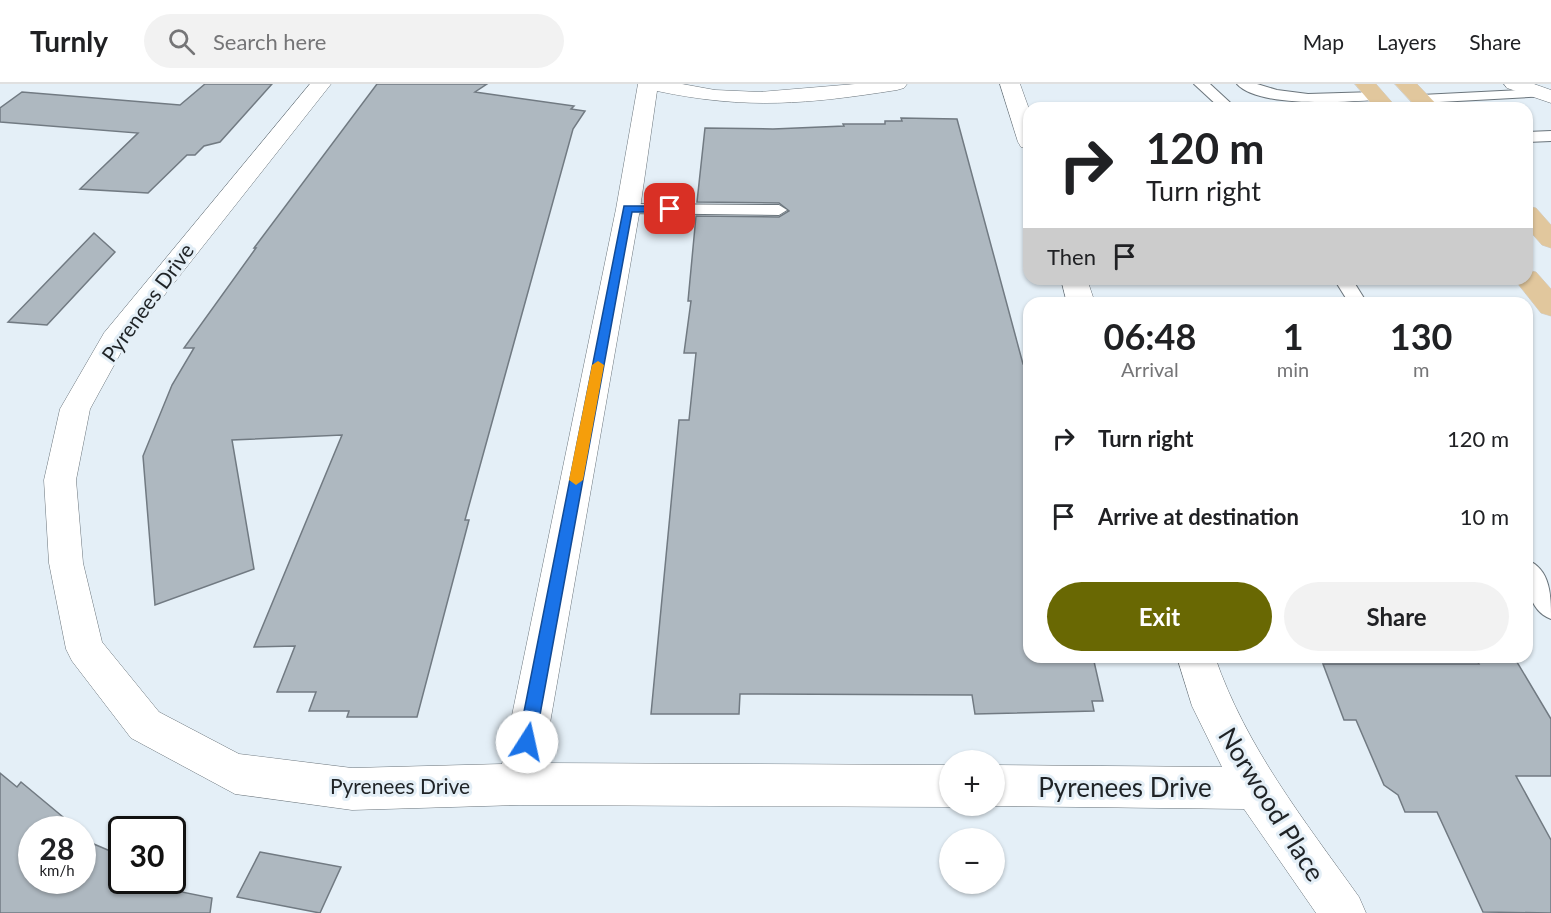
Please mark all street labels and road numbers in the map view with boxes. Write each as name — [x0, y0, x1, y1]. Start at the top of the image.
street label: Pyrenees Drive — [96, 238, 198, 366]
street label: Norwood Place — [1212, 721, 1332, 887]
street label: Pyrenees Drive — [1038, 771, 1212, 803]
street label: Pyrenees Drive — [330, 773, 470, 798]

